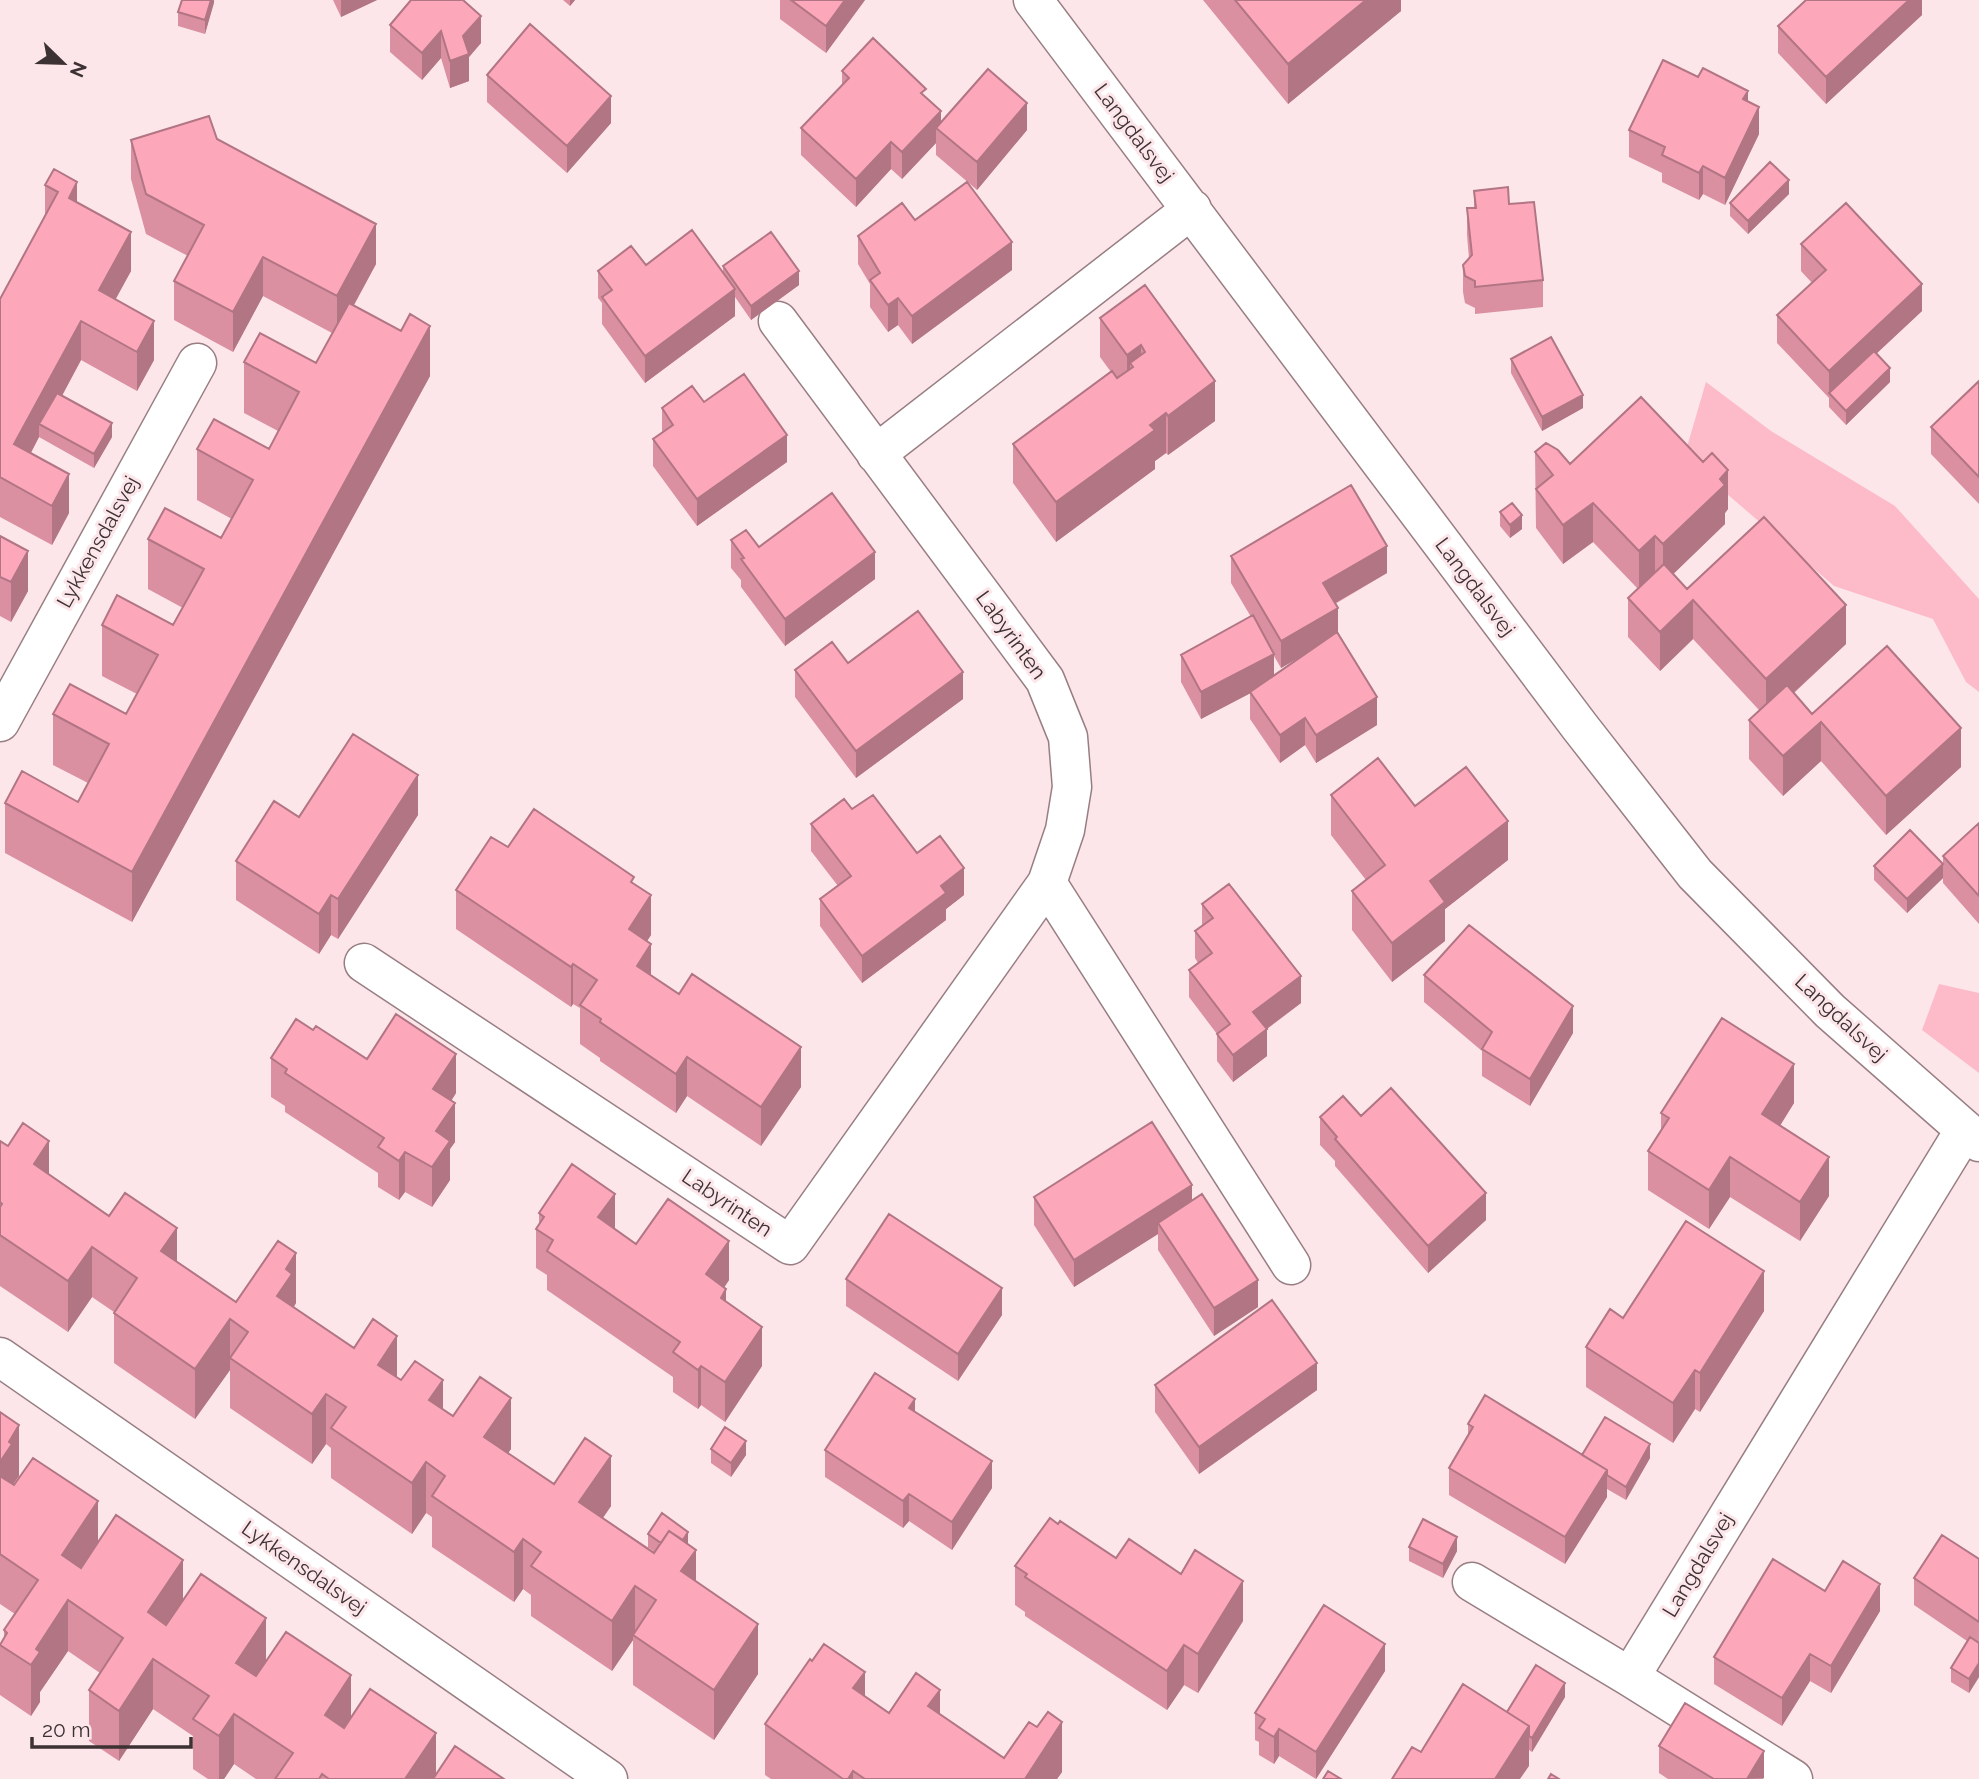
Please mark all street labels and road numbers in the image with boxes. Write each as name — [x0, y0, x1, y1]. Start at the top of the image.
street label: Langdalsvej — [1089, 78, 1180, 187]
street label: Lykkensdalsvej — [51, 472, 144, 612]
street label: Langdalsvej — [1430, 532, 1521, 641]
street label: Labyrinten — [971, 586, 1052, 684]
street label: Langdalsvej — [1790, 969, 1893, 1067]
street label: Labyrinten — [678, 1163, 777, 1242]
street label: Langdalsvej — [1657, 1508, 1738, 1621]
street label: Lykkensdalsvej — [237, 1515, 371, 1620]

